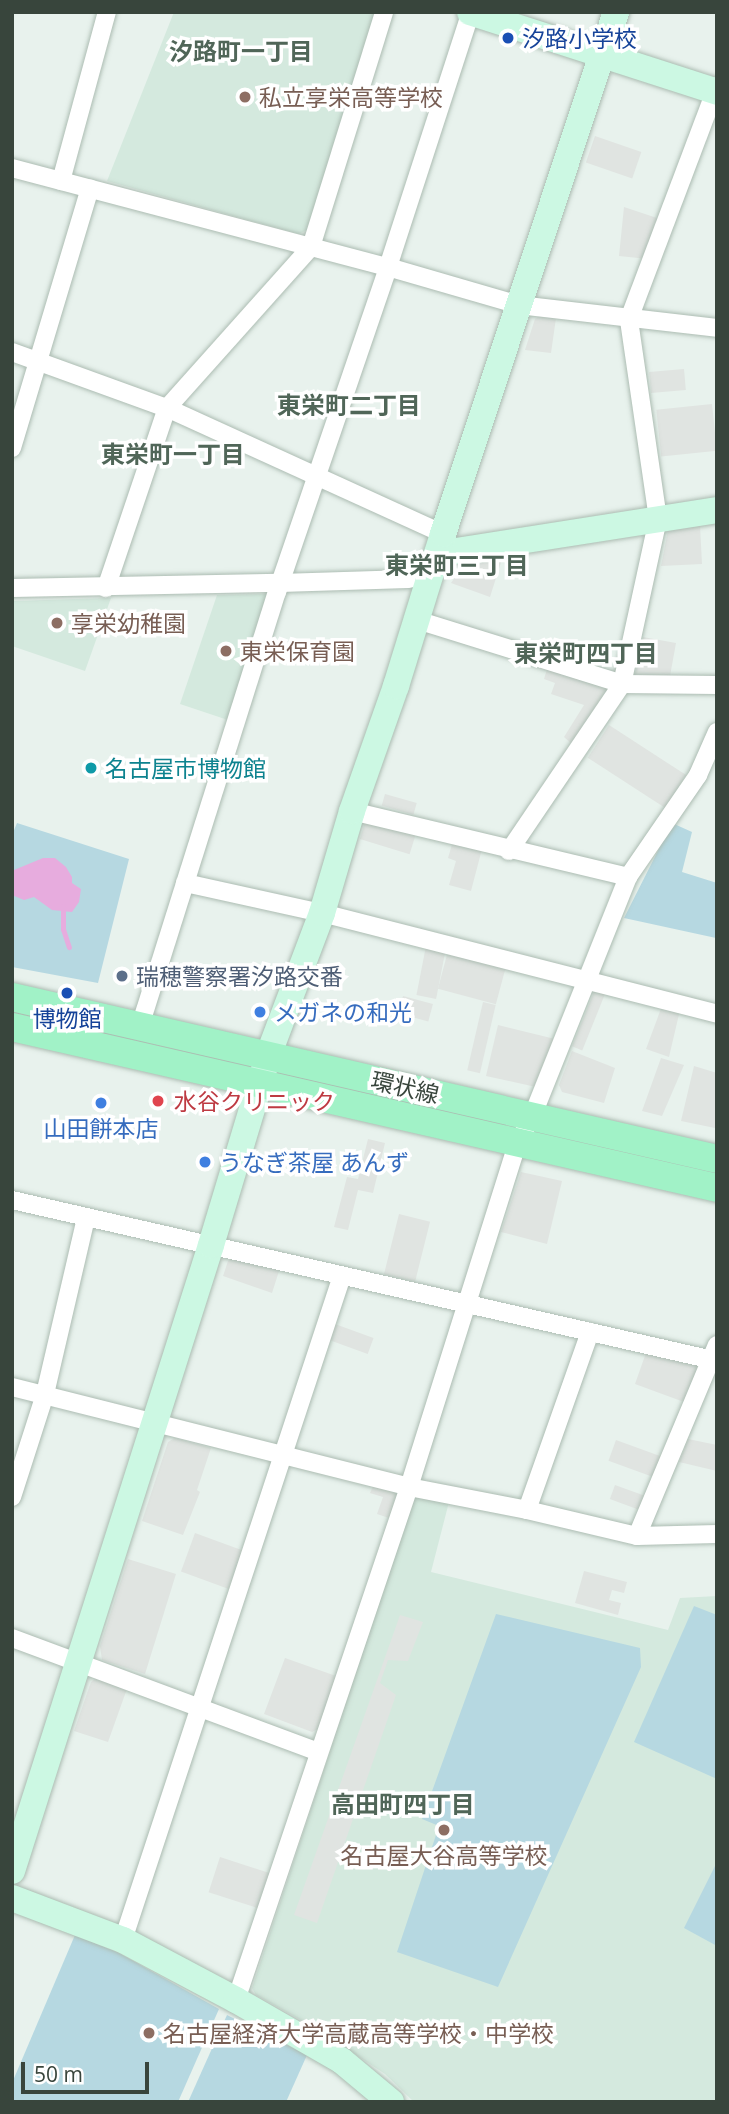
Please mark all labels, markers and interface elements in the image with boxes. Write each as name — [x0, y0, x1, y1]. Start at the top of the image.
place label: 汐路小学校 — [522, 24, 637, 52]
marker: 汐路小学校 — [500, 30, 516, 46]
district label: 汐路町一丁目 — [169, 37, 313, 65]
place label: 私立享栄高等学校 — [259, 83, 443, 111]
marker: 私立享栄高等学校 — [237, 89, 253, 105]
district label: 東栄町二丁目 — [277, 391, 421, 419]
district label: 東栄町一丁目 — [101, 440, 245, 468]
district label: 東栄町三丁目 — [385, 551, 529, 579]
place label: 享栄幼稚園 — [71, 609, 186, 637]
marker: 享栄幼稚園 — [49, 615, 65, 631]
place label: 東栄保育園 — [240, 637, 355, 665]
district label: 東栄町四丁目 — [514, 639, 658, 667]
marker: 東栄保育園 — [218, 643, 234, 659]
place label: 名古屋市博物館 — [105, 754, 266, 782]
marker: 名古屋市博物館 — [83, 760, 99, 776]
place label: 瑞穂警察署汐路交番 — [136, 962, 343, 990]
marker: 瑞穂警察署汐路交番 — [114, 968, 130, 984]
marker: 博物館 — [59, 985, 75, 1001]
place label: メガネの和光 — [274, 998, 412, 1026]
place label: 博物館 — [33, 1004, 101, 1032]
marker: メガネの和光 — [252, 1004, 268, 1020]
street label: 環状線 — [368, 1066, 442, 1108]
place label: 水谷クリニック — [174, 1087, 335, 1115]
marker: 水谷クリニック — [148, 1091, 168, 1111]
marker: 山田餅本店 — [93, 1095, 109, 1111]
place label: 山田餅本店 — [44, 1114, 158, 1142]
place label: うなぎ茶屋 あんず — [219, 1148, 409, 1176]
marker: うなぎ茶屋 あんず — [197, 1154, 213, 1170]
district label: 高田町四丁目 — [331, 1790, 475, 1818]
marker: 名古屋大谷高等学校 — [436, 1822, 452, 1838]
place label: 名古屋大谷高等学校 — [341, 1841, 547, 1869]
place label: 名古屋経済大学高蔵高等学校・中学校 — [163, 2019, 554, 2047]
marker: 名古屋経済大学高蔵高等学校・中学校 — [141, 2025, 157, 2041]
scale bar — [24, 2048, 152, 2092]
text: 50 m — [34, 2060, 83, 2088]

